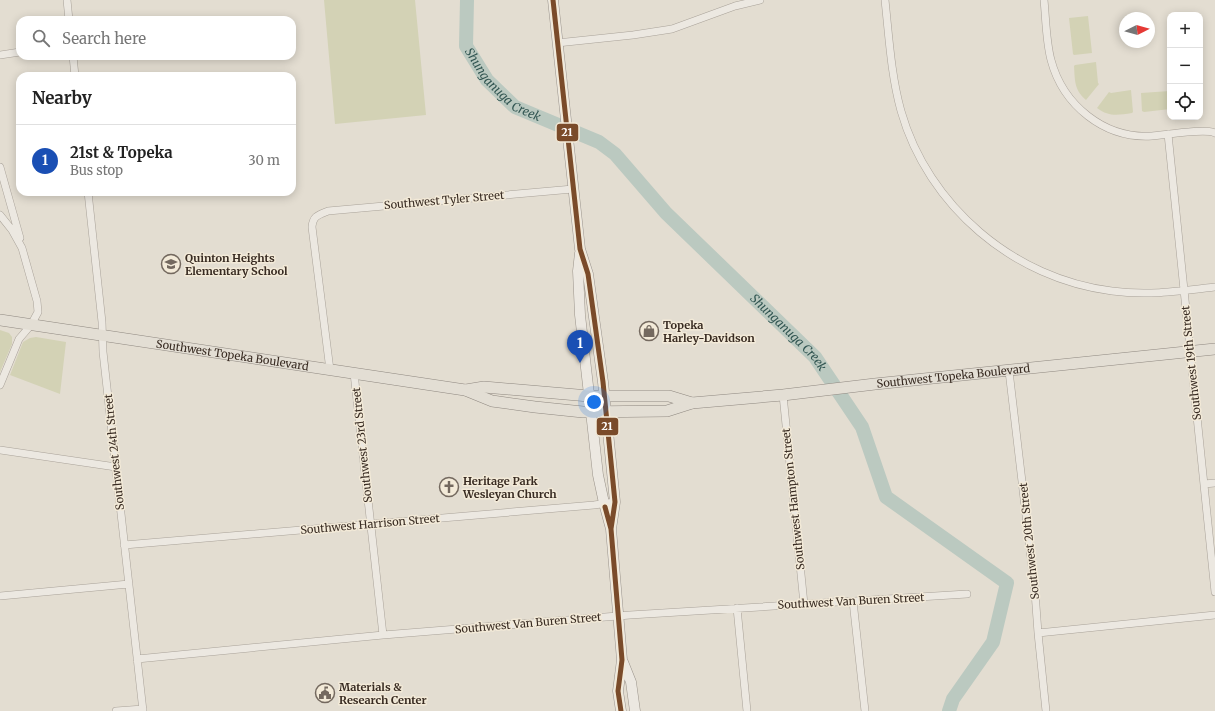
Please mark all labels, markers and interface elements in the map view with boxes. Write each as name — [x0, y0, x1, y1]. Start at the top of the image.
north arrow — [1119, 12, 1155, 48]
map controls — [1167, 12, 1203, 120]
button: + — [1167, 12, 1203, 48]
search box — [16, 16, 296, 60]
icon: search — [30, 27, 52, 49]
text: Search here — [62, 29, 146, 48]
water label: Shunganuga Creek — [462, 45, 544, 124]
button: − — [1167, 48, 1203, 84]
button: locate — [1167, 84, 1203, 120]
text: Nearby — [32, 87, 92, 109]
line badge: 21 — [556, 123, 579, 142]
text: 21 — [561, 125, 573, 139]
text: 21st & Topeka — [70, 143, 173, 162]
text: 1 — [42, 152, 48, 169]
text: 30 m — [248, 152, 280, 169]
text: Bus stop — [70, 162, 123, 179]
street label: Southwest Tyler Street — [383, 188, 505, 212]
place label: Quinton Heights Elementary School — [185, 251, 288, 278]
school or university icon: Quinton Heights Elementary School — [160, 253, 182, 275]
water label: Shunganuga Creek — [747, 291, 830, 374]
street label: Southwest 19th Street — [1178, 304, 1204, 421]
place label: Topeka Harley-Davidson — [663, 318, 755, 345]
shop icon: Topeka Harley-Davidson — [638, 320, 660, 342]
pin: 1 — [567, 330, 593, 363]
street label: Southwest Topeka Boulevard — [155, 337, 310, 373]
street label: Southwest Topeka Boulevard — [876, 361, 1031, 391]
street label: Southwest 23rd Street — [349, 386, 375, 503]
street label: Southwest 24th Street — [101, 392, 127, 511]
your location — [584, 392, 604, 412]
line badge: 21 — [596, 417, 619, 436]
text: 21 — [601, 419, 613, 433]
street label: Southwest Hampton Street — [779, 427, 807, 571]
place label: Heritage Park Wesleyan Church — [462, 474, 557, 501]
church icon: Heritage Park Wesleyan Church — [438, 476, 460, 498]
street label: Southwest 20th Street — [1016, 481, 1042, 600]
street label: Southwest Harrison Street — [300, 511, 441, 537]
street label: Southwest Van Buren Street — [777, 590, 925, 612]
street label: Southwest Van Buren Street — [454, 610, 603, 636]
place label: Materials & Research Center — [339, 680, 427, 707]
public building icon: Materials & Research Center — [314, 682, 336, 704]

